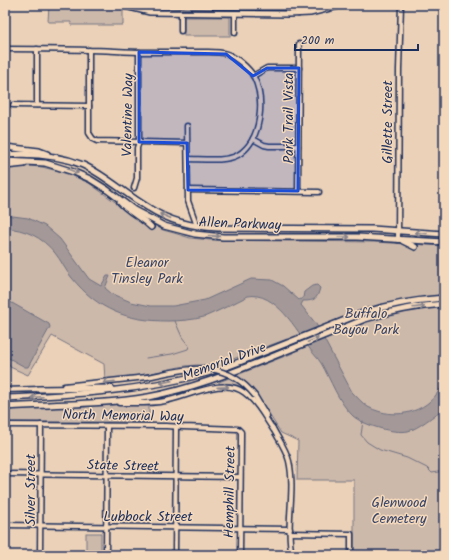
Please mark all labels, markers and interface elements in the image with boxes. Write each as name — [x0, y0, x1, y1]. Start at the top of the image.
scale bar — [295, 26, 418, 52]
text: 200 m — [301, 31, 335, 50]
street label: Valentine Way — [116, 73, 140, 157]
street label: Park Trail Vista — [278, 73, 300, 163]
street label: Gillette Street — [377, 80, 399, 164]
one-way arrow — [66, 168, 78, 176]
one-way arrow — [160, 212, 172, 220]
street label: Allen Parkway — [198, 212, 282, 236]
one-way arrow — [415, 230, 428, 237]
one-way arrow — [207, 233, 220, 240]
one-way arrow — [337, 233, 350, 241]
park label: Eleanor Tinsley Park — [111, 252, 183, 290]
park label: Buffalo Bayou Park — [333, 303, 399, 341]
one-way arrow — [412, 303, 425, 310]
street label: Memorial Drive — [179, 336, 270, 387]
one-way arrow — [307, 336, 319, 343]
one-way arrow — [103, 379, 116, 386]
one-way arrow — [160, 379, 173, 387]
one-way arrow — [216, 383, 229, 391]
one-way arrow — [31, 393, 44, 400]
street label: North Memorial Way — [62, 404, 184, 428]
street label: Hemphill Street — [218, 445, 242, 538]
street label: Silver Street — [20, 453, 42, 526]
street label: State Street — [87, 454, 160, 478]
park label: Glenwood Cemetery — [371, 492, 427, 530]
street label: Lubbock Street — [103, 506, 193, 528]

